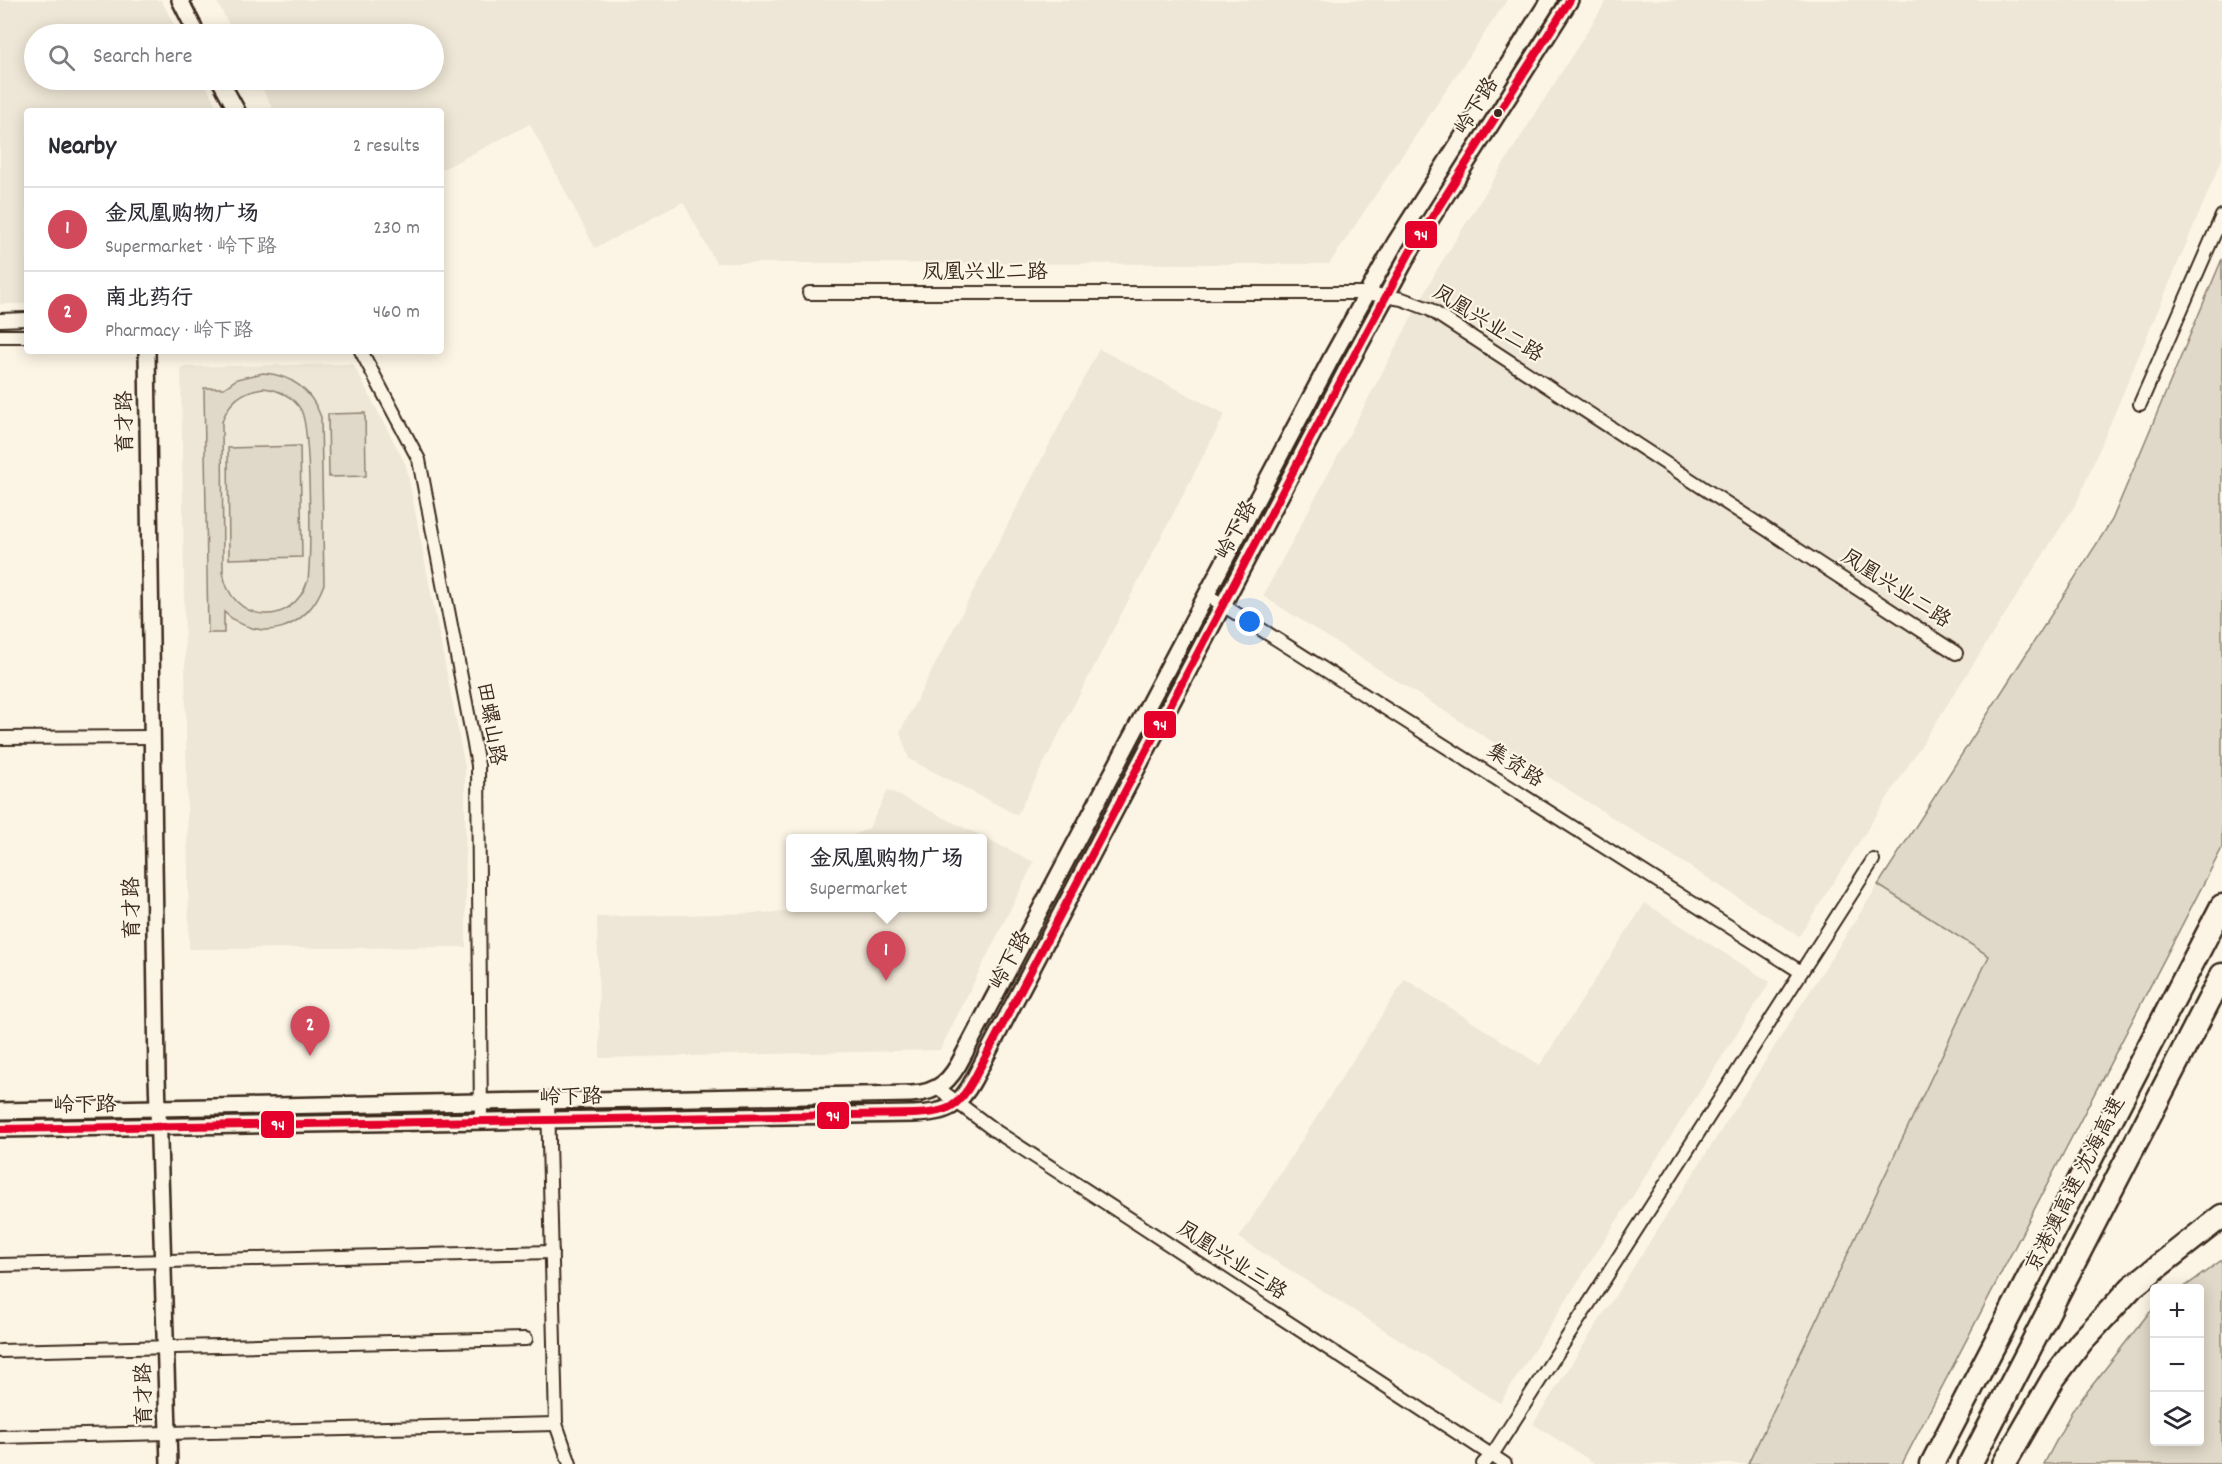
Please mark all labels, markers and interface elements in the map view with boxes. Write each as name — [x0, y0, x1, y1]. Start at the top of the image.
search box — [24, 24, 444, 90]
icon: search — [45, 41, 78, 74]
text: Search here — [93, 42, 192, 73]
street label: 岭下路 — [1449, 72, 1507, 142]
unlabelled marker — [1492, 107, 1504, 119]
text: Nearby — [48, 129, 116, 166]
text: 2 results — [353, 133, 420, 161]
text: 金凤凰购物广场 — [105, 200, 259, 231]
text: 1 — [65, 215, 70, 243]
text: 230 m — [373, 215, 420, 243]
line badge: 94 — [1404, 220, 1438, 249]
text: 94 — [1414, 225, 1428, 248]
text: Supermarket · 岭下路 — [105, 234, 277, 262]
street label: 凤凰兴业二路 — [922, 259, 1048, 289]
street label: 凤凰兴业二路 — [1426, 279, 1548, 371]
text: 南北药行 — [105, 284, 193, 315]
text: 2 — [63, 299, 72, 327]
text: 460 m — [373, 299, 420, 327]
text: Pharmacy · 岭下路 — [105, 318, 253, 346]
street label: 育才路 — [111, 390, 143, 454]
street label: 岭下路 — [1210, 496, 1266, 566]
street label: 凤凰兴业二路 — [1834, 543, 1956, 637]
your location — [1235, 607, 1264, 636]
street label: 田螺山路 — [467, 680, 511, 768]
line badge: 94 — [1143, 710, 1177, 739]
text: 94 — [1153, 715, 1167, 738]
street label: 集资路 — [1479, 738, 1549, 796]
popup — [786, 834, 987, 912]
text: 金凤凰购物广场 — [809, 845, 964, 876]
street label: 育才路 — [118, 876, 150, 940]
text: Supermarket — [809, 876, 907, 904]
street label: 岭下路 — [984, 926, 1040, 996]
pin: 1 — [866, 932, 906, 981]
pin: 2 — [290, 1006, 330, 1056]
street label: 岭下路 — [539, 1083, 603, 1115]
street label: 岭下路 — [53, 1091, 117, 1123]
street label: 京港澳高速 沈海高速 — [2020, 1092, 2134, 1278]
line badge: 94 — [816, 1101, 850, 1130]
text: 94 — [826, 1106, 840, 1129]
line badge: 94 — [260, 1110, 295, 1139]
text: 94 — [271, 1115, 285, 1138]
street label: 凤凰兴业三路 — [1170, 1215, 1292, 1309]
map controls — [2150, 1284, 2204, 1446]
button: + — [2150, 1284, 2204, 1338]
button: − — [2150, 1338, 2204, 1392]
street label: 育才路 — [130, 1362, 162, 1426]
button: layers — [2150, 1392, 2204, 1446]

